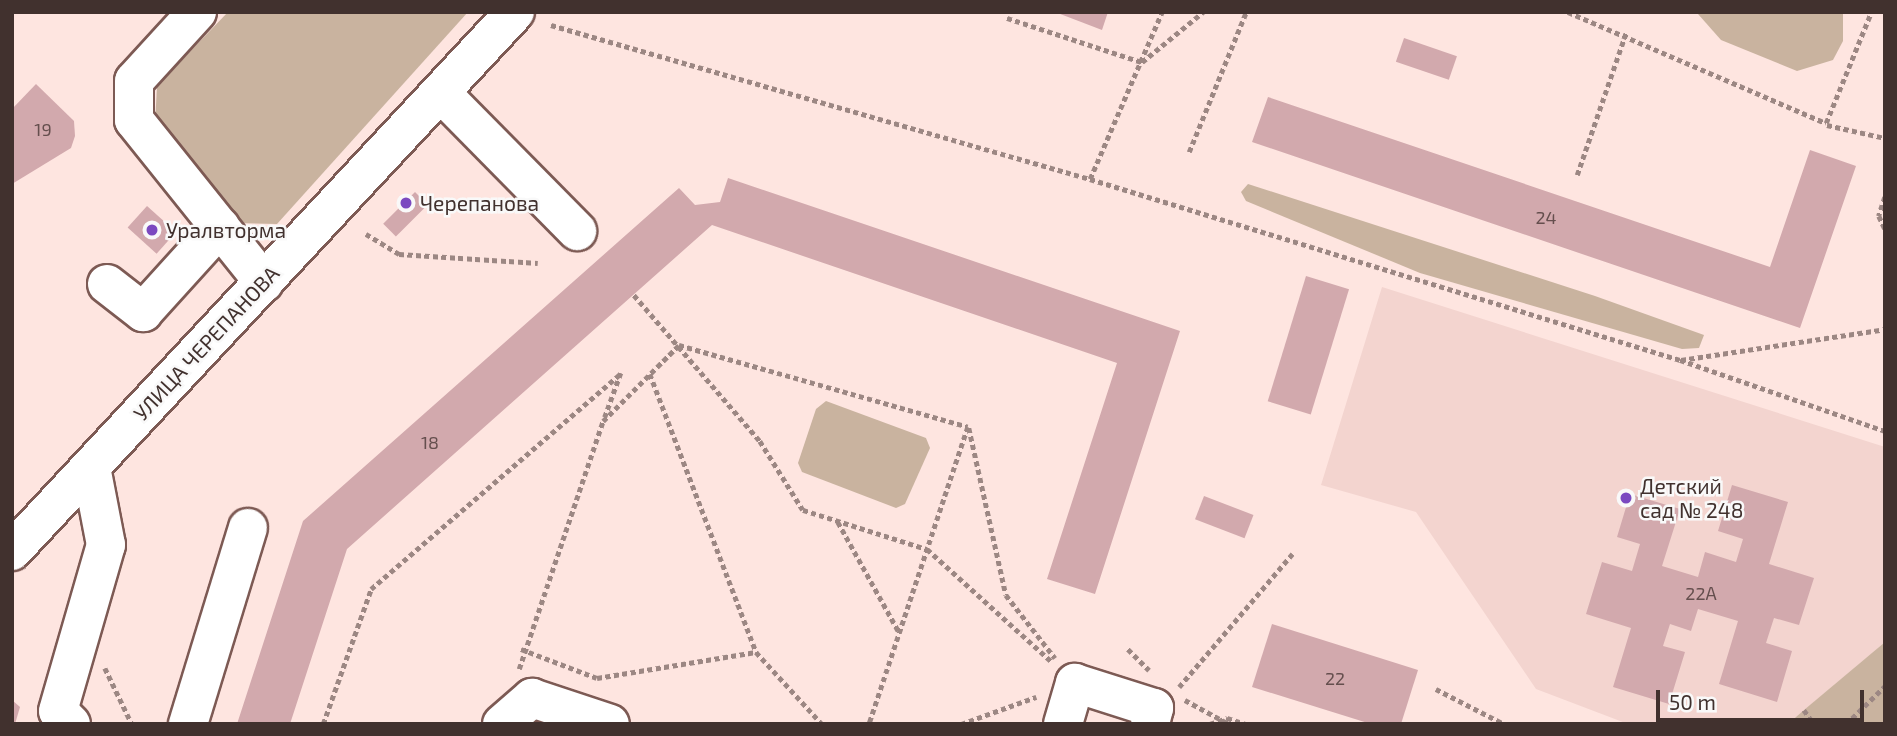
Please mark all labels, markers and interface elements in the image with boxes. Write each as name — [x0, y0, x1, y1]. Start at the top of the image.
house number: 19 — [34, 118, 52, 140]
place label: Черепанова — [420, 190, 539, 216]
marker: Черепанова — [398, 195, 414, 211]
house number: 24 — [1535, 206, 1557, 228]
place label: Уралвторма — [166, 217, 286, 243]
marker: Уралвторма — [144, 222, 160, 238]
street label: УЛИЦА ЧЕРЕПАНОВА — [128, 261, 284, 425]
house number: 18 — [421, 431, 439, 453]
place label: Детский сад № 248 — [1640, 473, 1744, 523]
marker: Детский сад № 248 — [1618, 490, 1634, 506]
house number: 22А — [1685, 582, 1717, 604]
house number: 22 — [1325, 667, 1345, 689]
scale bar — [1659, 676, 1867, 720]
text: 50 m — [1669, 689, 1716, 714]

